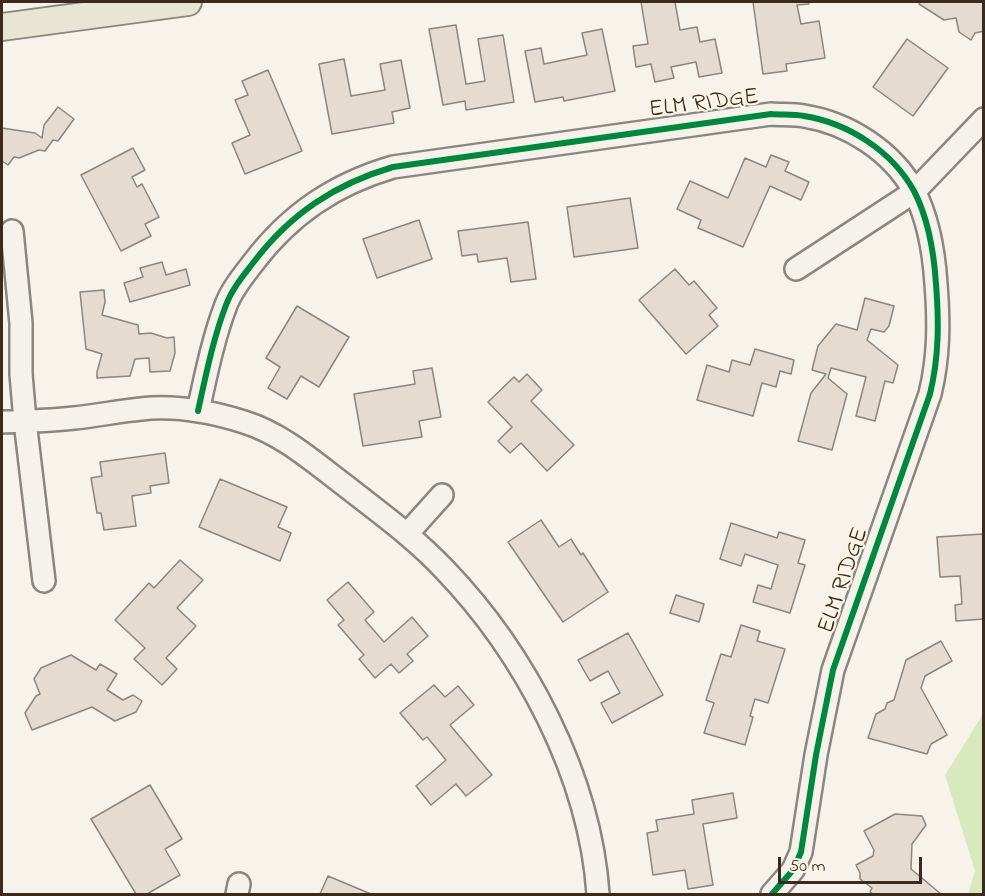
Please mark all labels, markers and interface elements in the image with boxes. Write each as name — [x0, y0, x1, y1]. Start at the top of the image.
street label: ELM RIDGE — [648, 84, 760, 126]
street label: ELM RIDGE — [813, 524, 877, 638]
scale bar — [781, 845, 925, 883]
text: 50 m — [789, 854, 826, 880]

